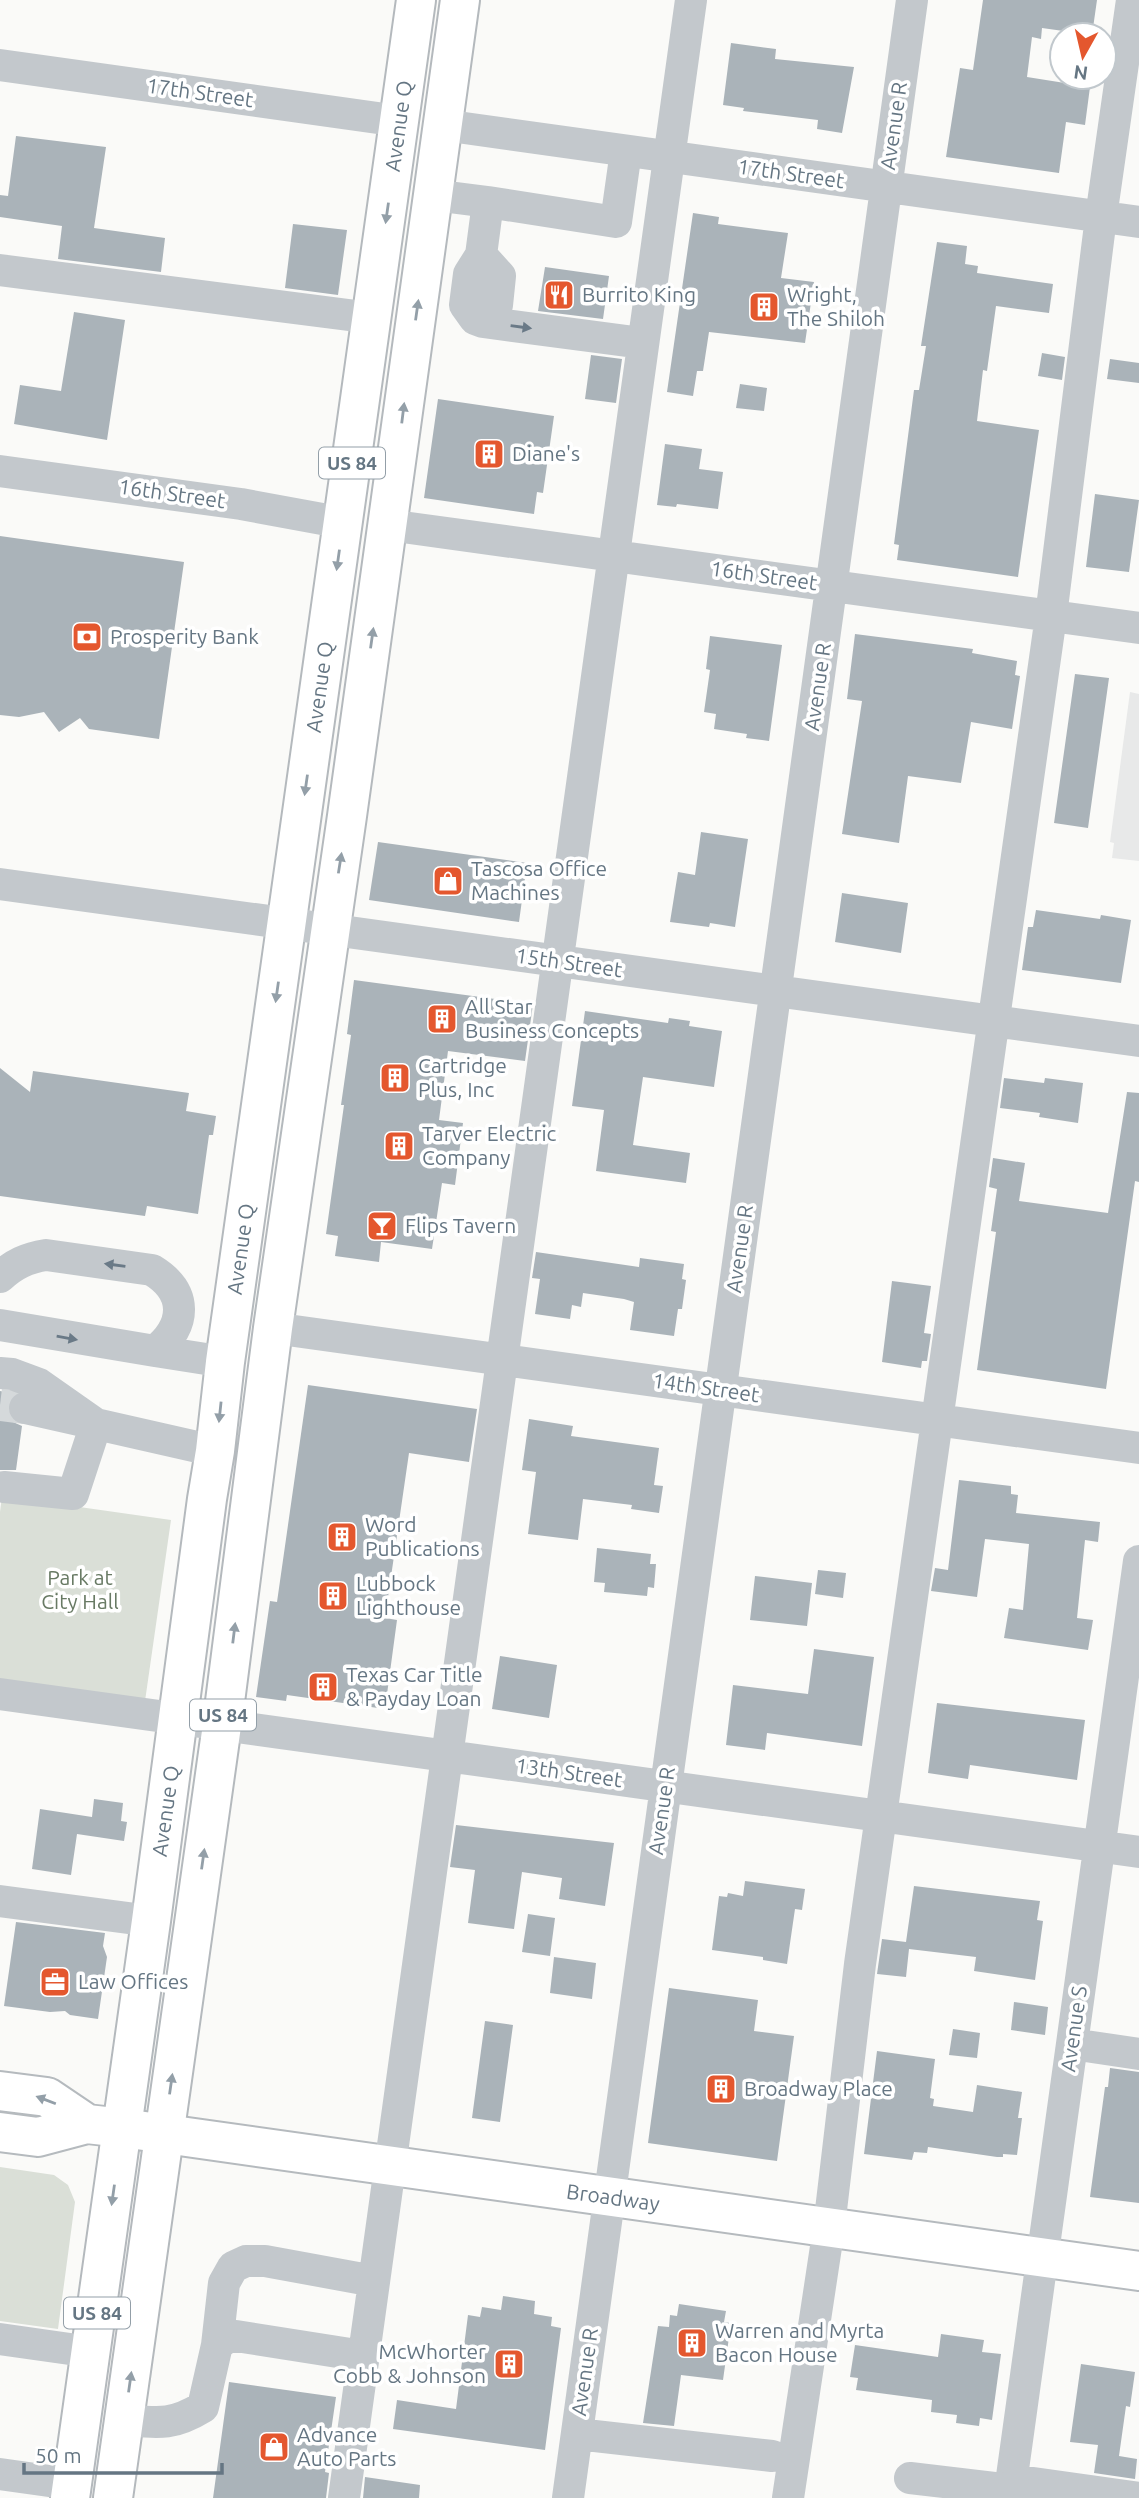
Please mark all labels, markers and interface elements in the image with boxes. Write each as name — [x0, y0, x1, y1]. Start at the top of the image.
north arrow — [1048, 21, 1118, 91]
text: N — [1072, 61, 1089, 85]
street label: 17th Street — [145, 73, 255, 111]
street label: Avenue Q — [380, 79, 416, 173]
street label: Avenue R — [875, 80, 911, 171]
street label: 17th Street — [736, 154, 846, 192]
one-way arrow — [381, 202, 392, 224]
restaurant icon: Burrito King — [542, 278, 576, 312]
place label: Burrito King — [582, 282, 696, 306]
place label: Wright, The Shiloh — [787, 282, 885, 330]
building icon: Wright, The Shiloh — [747, 290, 781, 324]
one-way arrow — [411, 299, 422, 321]
one-way arrow — [510, 321, 532, 332]
one-way arrow — [398, 402, 409, 424]
building icon: Diane's — [472, 437, 506, 471]
place label: Diane's — [512, 441, 580, 465]
road number: US 84 — [319, 447, 385, 478]
street label: 16th Street — [117, 474, 227, 512]
one-way arrow — [333, 549, 344, 571]
street label: 16th Street — [709, 556, 819, 594]
bank icon: Prosperity Bank — [70, 620, 104, 654]
place label: Prosperity Bank — [110, 624, 259, 648]
one-way arrow — [367, 627, 378, 649]
street label: Avenue Q — [301, 640, 337, 734]
street label: Avenue R — [799, 641, 835, 732]
one-way arrow — [300, 774, 311, 796]
one-way arrow — [335, 852, 346, 874]
place label: Tascosa Office Machines — [471, 856, 607, 904]
shop icon: Tascosa Office Machines — [431, 864, 465, 898]
street label: 15th Street — [514, 943, 624, 981]
one-way arrow — [271, 981, 282, 1003]
place label: All Star Business Concepts — [465, 994, 639, 1042]
building icon: All Star Business Concepts — [425, 1002, 459, 1036]
place label: Cartridge Plus, Inc — [418, 1053, 507, 1101]
building icon: Cartridge Plus, Inc — [378, 1061, 412, 1095]
place label: Tarver Electric Company — [422, 1121, 557, 1169]
building icon: Tarver Electric Company — [382, 1129, 416, 1163]
street label: Avenue Q — [222, 1202, 258, 1296]
street label: Avenue R — [721, 1203, 757, 1294]
bar icon: Flips Tavern — [365, 1209, 399, 1243]
place label: Flips Tavern — [405, 1213, 516, 1237]
one-way arrow — [104, 1259, 126, 1270]
one-way arrow — [56, 1333, 78, 1344]
street label: 14th Street — [651, 1368, 761, 1406]
one-way arrow — [214, 1401, 225, 1423]
place label: Word Publications — [365, 1512, 480, 1560]
building icon: Word Publications — [325, 1520, 359, 1554]
park label: Park at City Hall — [41, 1565, 119, 1613]
place label: Lubbock Lighthouse — [356, 1571, 461, 1619]
building icon: Lubbock Lighthouse — [316, 1579, 350, 1613]
one-way arrow — [228, 1622, 239, 1644]
place label: Texas Car Title & Payday Loan — [346, 1662, 483, 1710]
building icon: Texas Car Title & Payday Loan — [306, 1670, 340, 1704]
road number: US 84 — [190, 1700, 256, 1730]
street label: 13th Street — [514, 1753, 624, 1791]
street label: Avenue Q — [147, 1764, 183, 1858]
street label: Avenue R — [643, 1765, 679, 1856]
one-way arrow — [198, 1847, 209, 1869]
office icon: Law Offices — [38, 1965, 72, 1999]
place label: Law Offices — [78, 1969, 188, 1993]
street label: Avenue S — [1055, 1984, 1091, 2073]
building icon: Broadway Place — [704, 2072, 738, 2106]
one-way arrow — [166, 2073, 177, 2095]
place label: Broadway Place — [744, 2076, 893, 2100]
one-way arrow — [36, 2094, 57, 2105]
street label: Broadway — [565, 2179, 661, 2215]
one-way arrow — [107, 2185, 118, 2207]
road number: US 84 — [64, 2298, 130, 2328]
place label: Warren and Myrta Bacon House — [715, 2318, 884, 2366]
street label: Avenue R — [566, 2326, 602, 2417]
building icon: Warren and Myrta Bacon House — [675, 2326, 709, 2360]
place label: McWhorter Cobb & Johnson — [333, 2339, 486, 2387]
building icon: McWhorter Cobb & Johnson — [492, 2347, 526, 2381]
one-way arrow — [124, 2371, 135, 2393]
place label: Advance Auto Parts — [297, 2422, 396, 2470]
shop icon: Advance Auto Parts — [257, 2430, 291, 2464]
scale bar — [24, 2432, 222, 2476]
text: 50 m — [35, 2443, 82, 2467]

